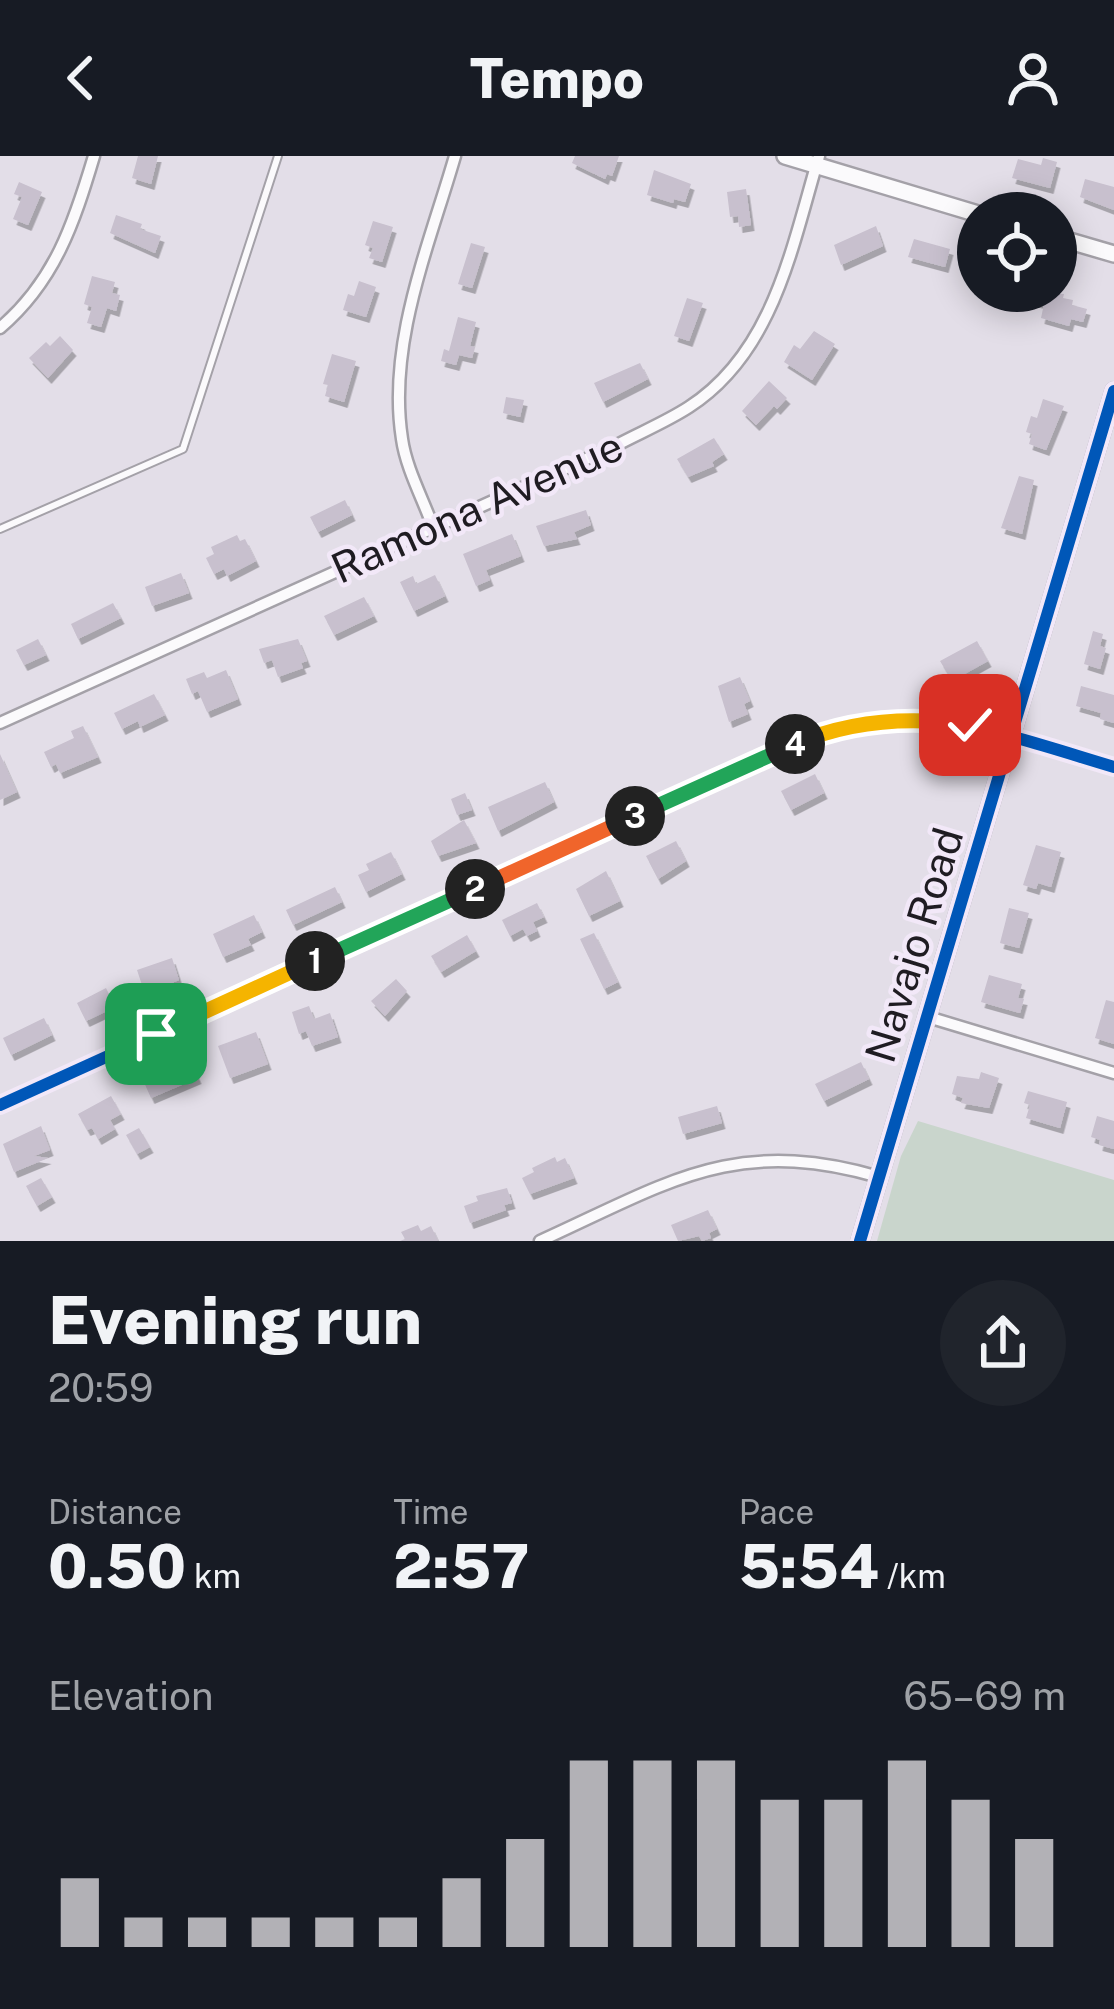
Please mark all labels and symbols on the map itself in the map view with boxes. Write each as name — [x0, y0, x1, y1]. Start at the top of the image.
street label: Ramona Avenue — [324, 420, 630, 593]
pin — [919, 674, 1021, 776]
pin: 4 — [765, 714, 825, 774]
pin: 3 — [605, 786, 665, 846]
street label: Navajo Road — [855, 822, 972, 1068]
pin: 2 — [445, 859, 505, 919]
pin: 1 — [285, 931, 345, 991]
pin — [105, 983, 207, 1085]

